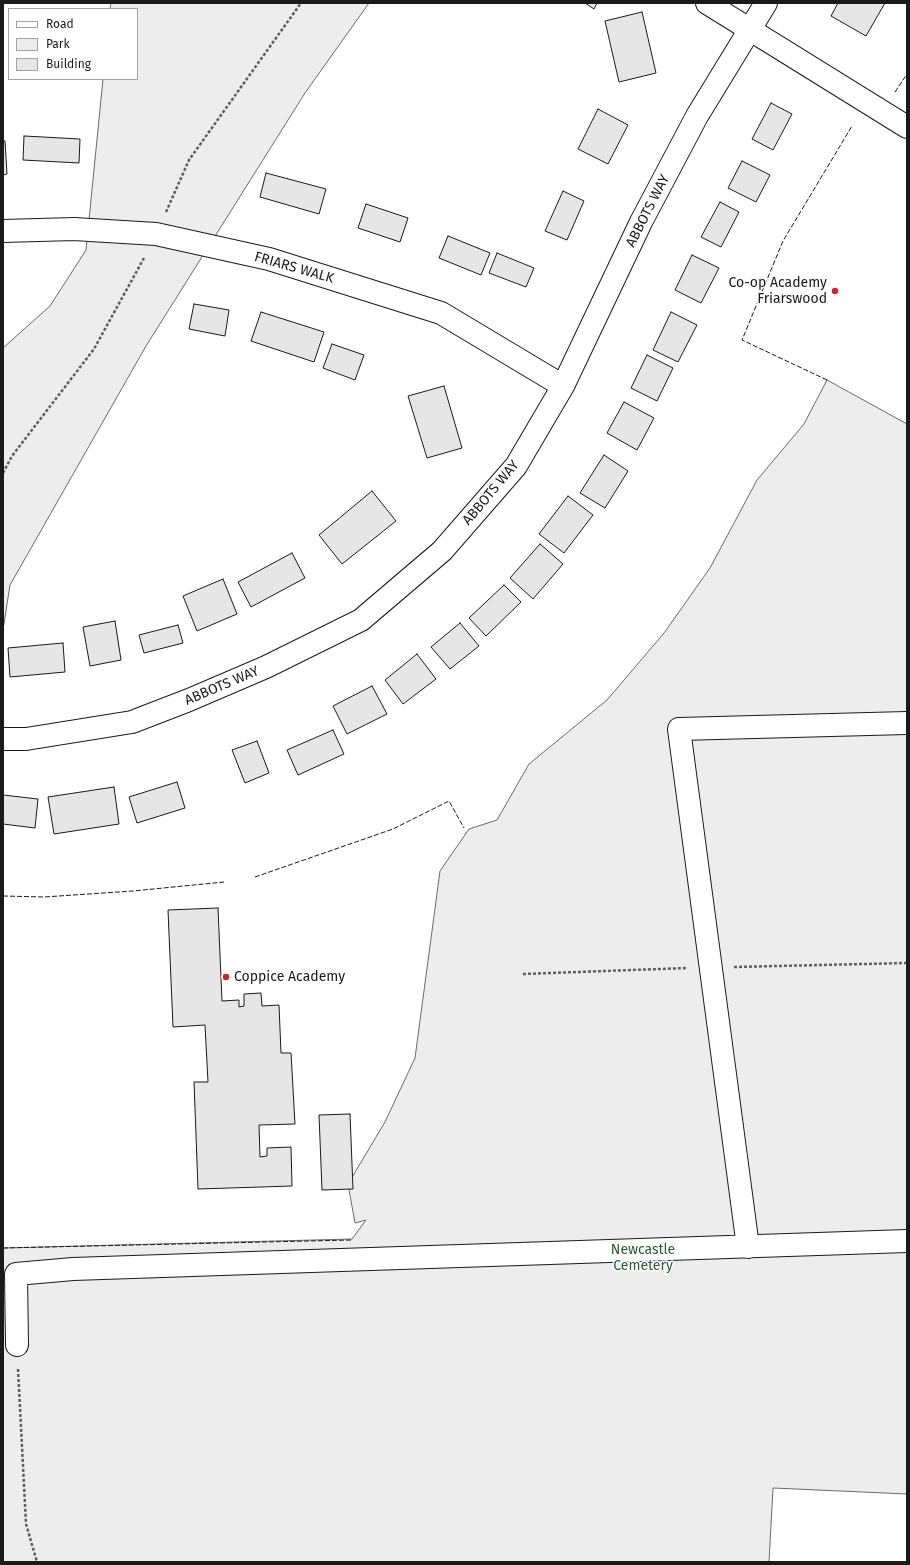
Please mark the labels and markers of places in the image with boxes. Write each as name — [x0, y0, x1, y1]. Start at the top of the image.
place label: Co-op Academy Friarswood — [728, 275, 827, 308]
marker: Co-op Academy Friarswood — [830, 286, 840, 296]
place label: Coppice Academy — [234, 969, 345, 985]
marker: Coppice Academy — [221, 972, 231, 982]

